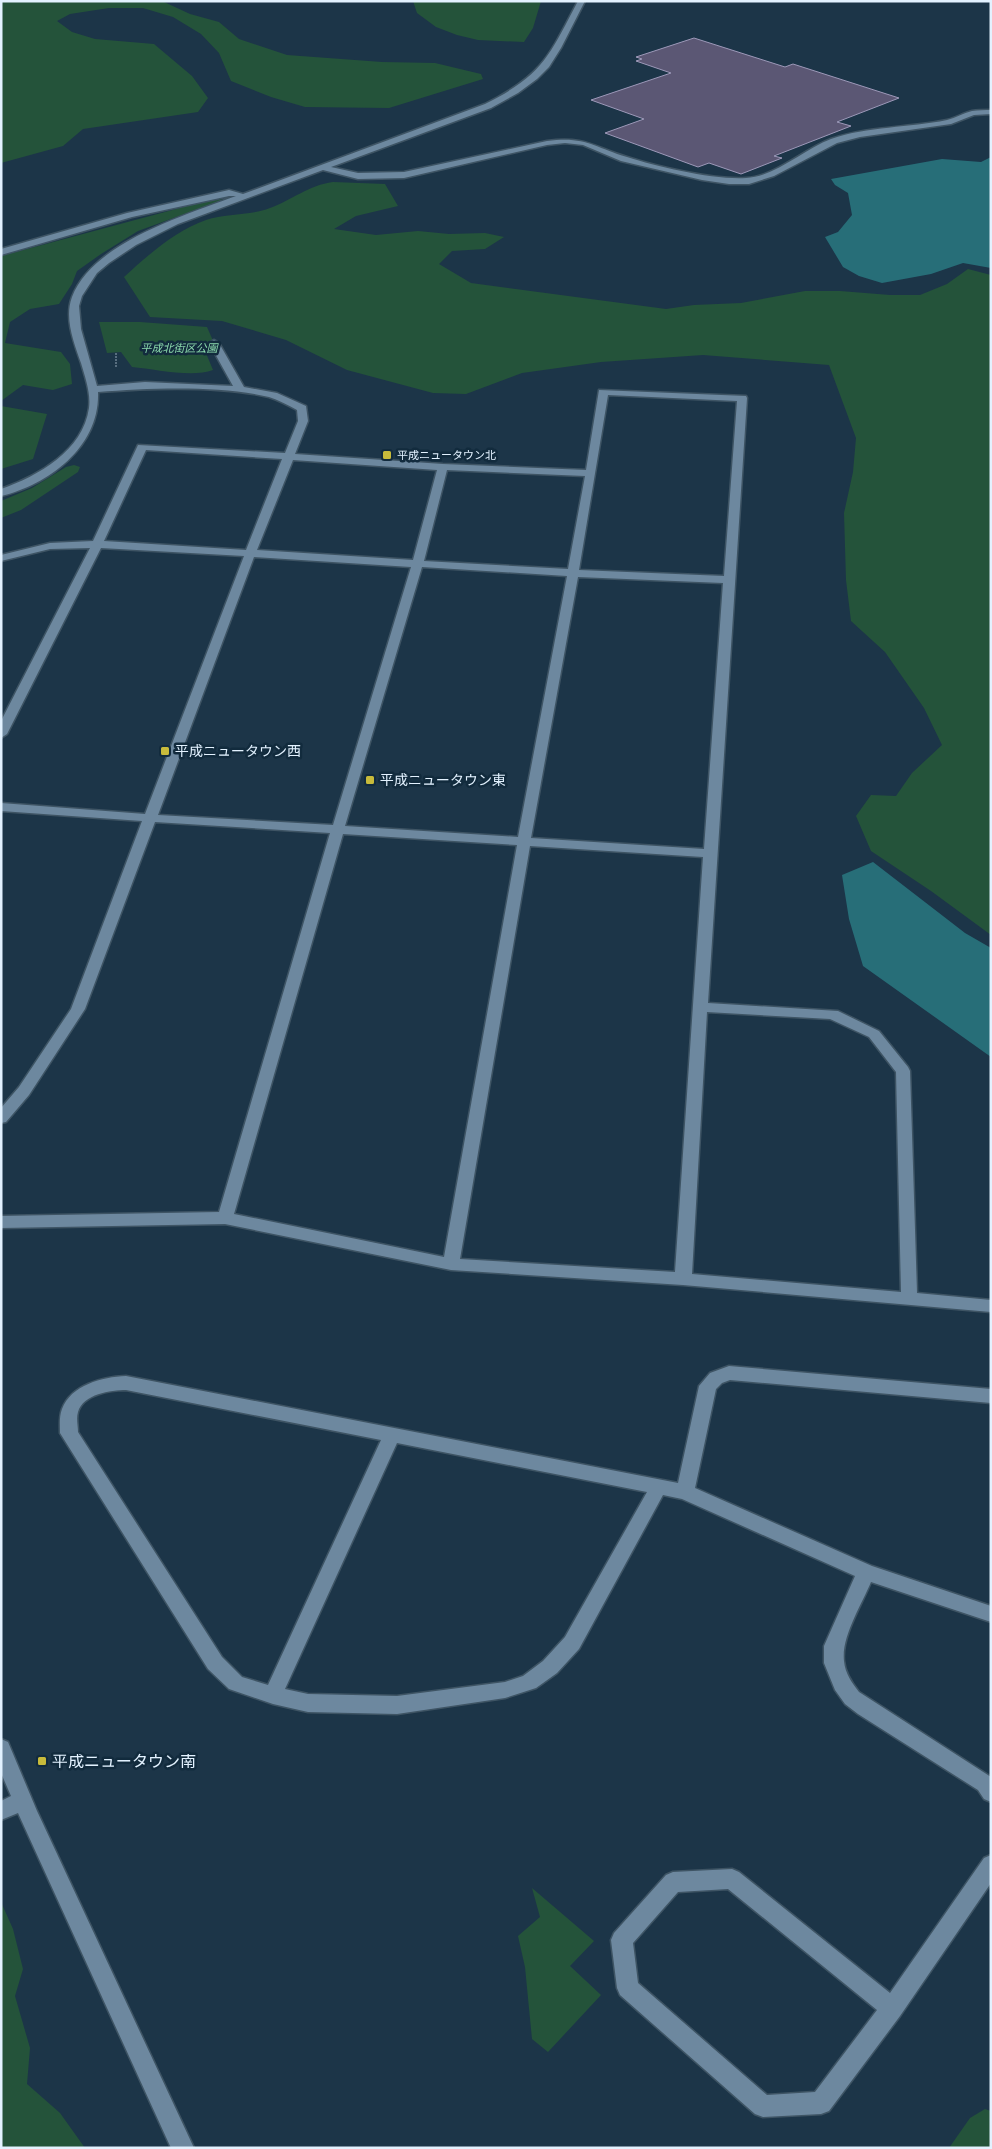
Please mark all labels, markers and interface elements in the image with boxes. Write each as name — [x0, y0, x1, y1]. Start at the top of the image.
park label: 平成北街区公園 — [141, 341, 219, 355]
place label: 平成ニュータウン北 — [397, 448, 496, 462]
marker: 平成ニュータウン北 — [381, 449, 393, 461]
place label: 平成ニュータウン西 — [175, 742, 301, 760]
marker: 平成ニュータウン西 — [159, 745, 171, 757]
place label: 平成ニュータウン東 — [380, 771, 506, 789]
marker: 平成ニュータウン東 — [364, 774, 376, 786]
place label: 平成ニュータウン南 — [52, 1751, 196, 1771]
marker: 平成ニュータウン南 — [36, 1755, 48, 1767]

